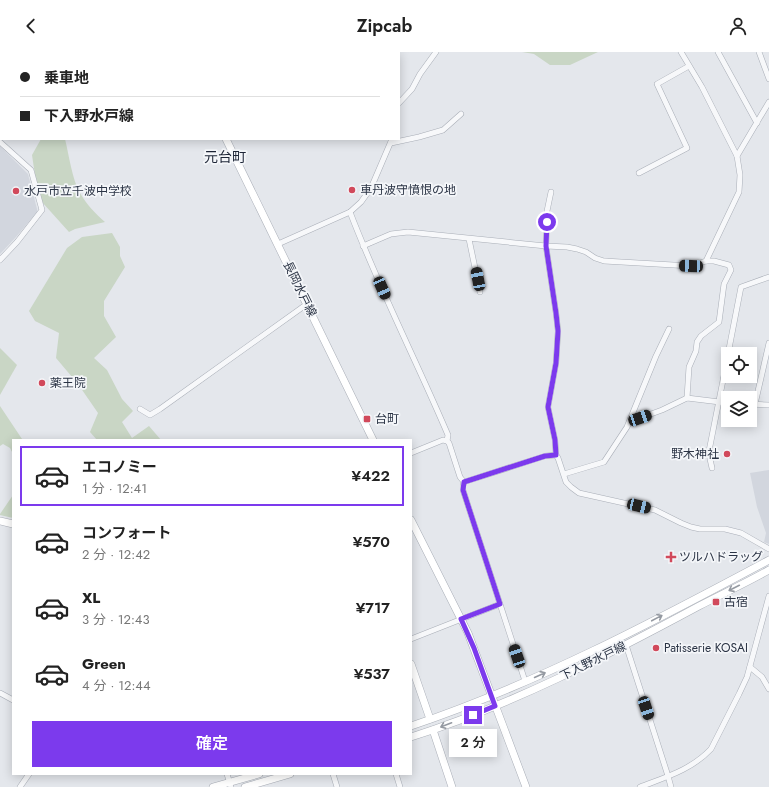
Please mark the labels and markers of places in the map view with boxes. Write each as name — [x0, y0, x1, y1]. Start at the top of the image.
place label: 車丹波守憤恨の地 — [360, 181, 456, 199]
place label: 水戸市立千波中学校 — [24, 182, 132, 200]
marker: 車丹波守憤恨の地 — [347, 185, 357, 195]
marker: 水戸市立千波中学校 — [11, 186, 21, 196]
place label: 薬王院 — [50, 374, 86, 392]
marker: 薬王院 — [37, 378, 47, 388]
place label: 台町 — [375, 410, 399, 428]
marker: 台町 — [362, 414, 372, 424]
place label: 野木神社 — [671, 445, 719, 463]
marker: 野木神社 — [722, 449, 732, 459]
place label: ツルハドラッグ — [679, 548, 763, 566]
marker: ツルハドラッグ — [666, 552, 676, 562]
place label: 古宿 — [724, 593, 748, 611]
marker: 古宿 — [711, 597, 721, 607]
place label: Patisserie KOSAI — [664, 639, 748, 657]
marker: Patisserie KOSAI — [651, 643, 661, 653]

